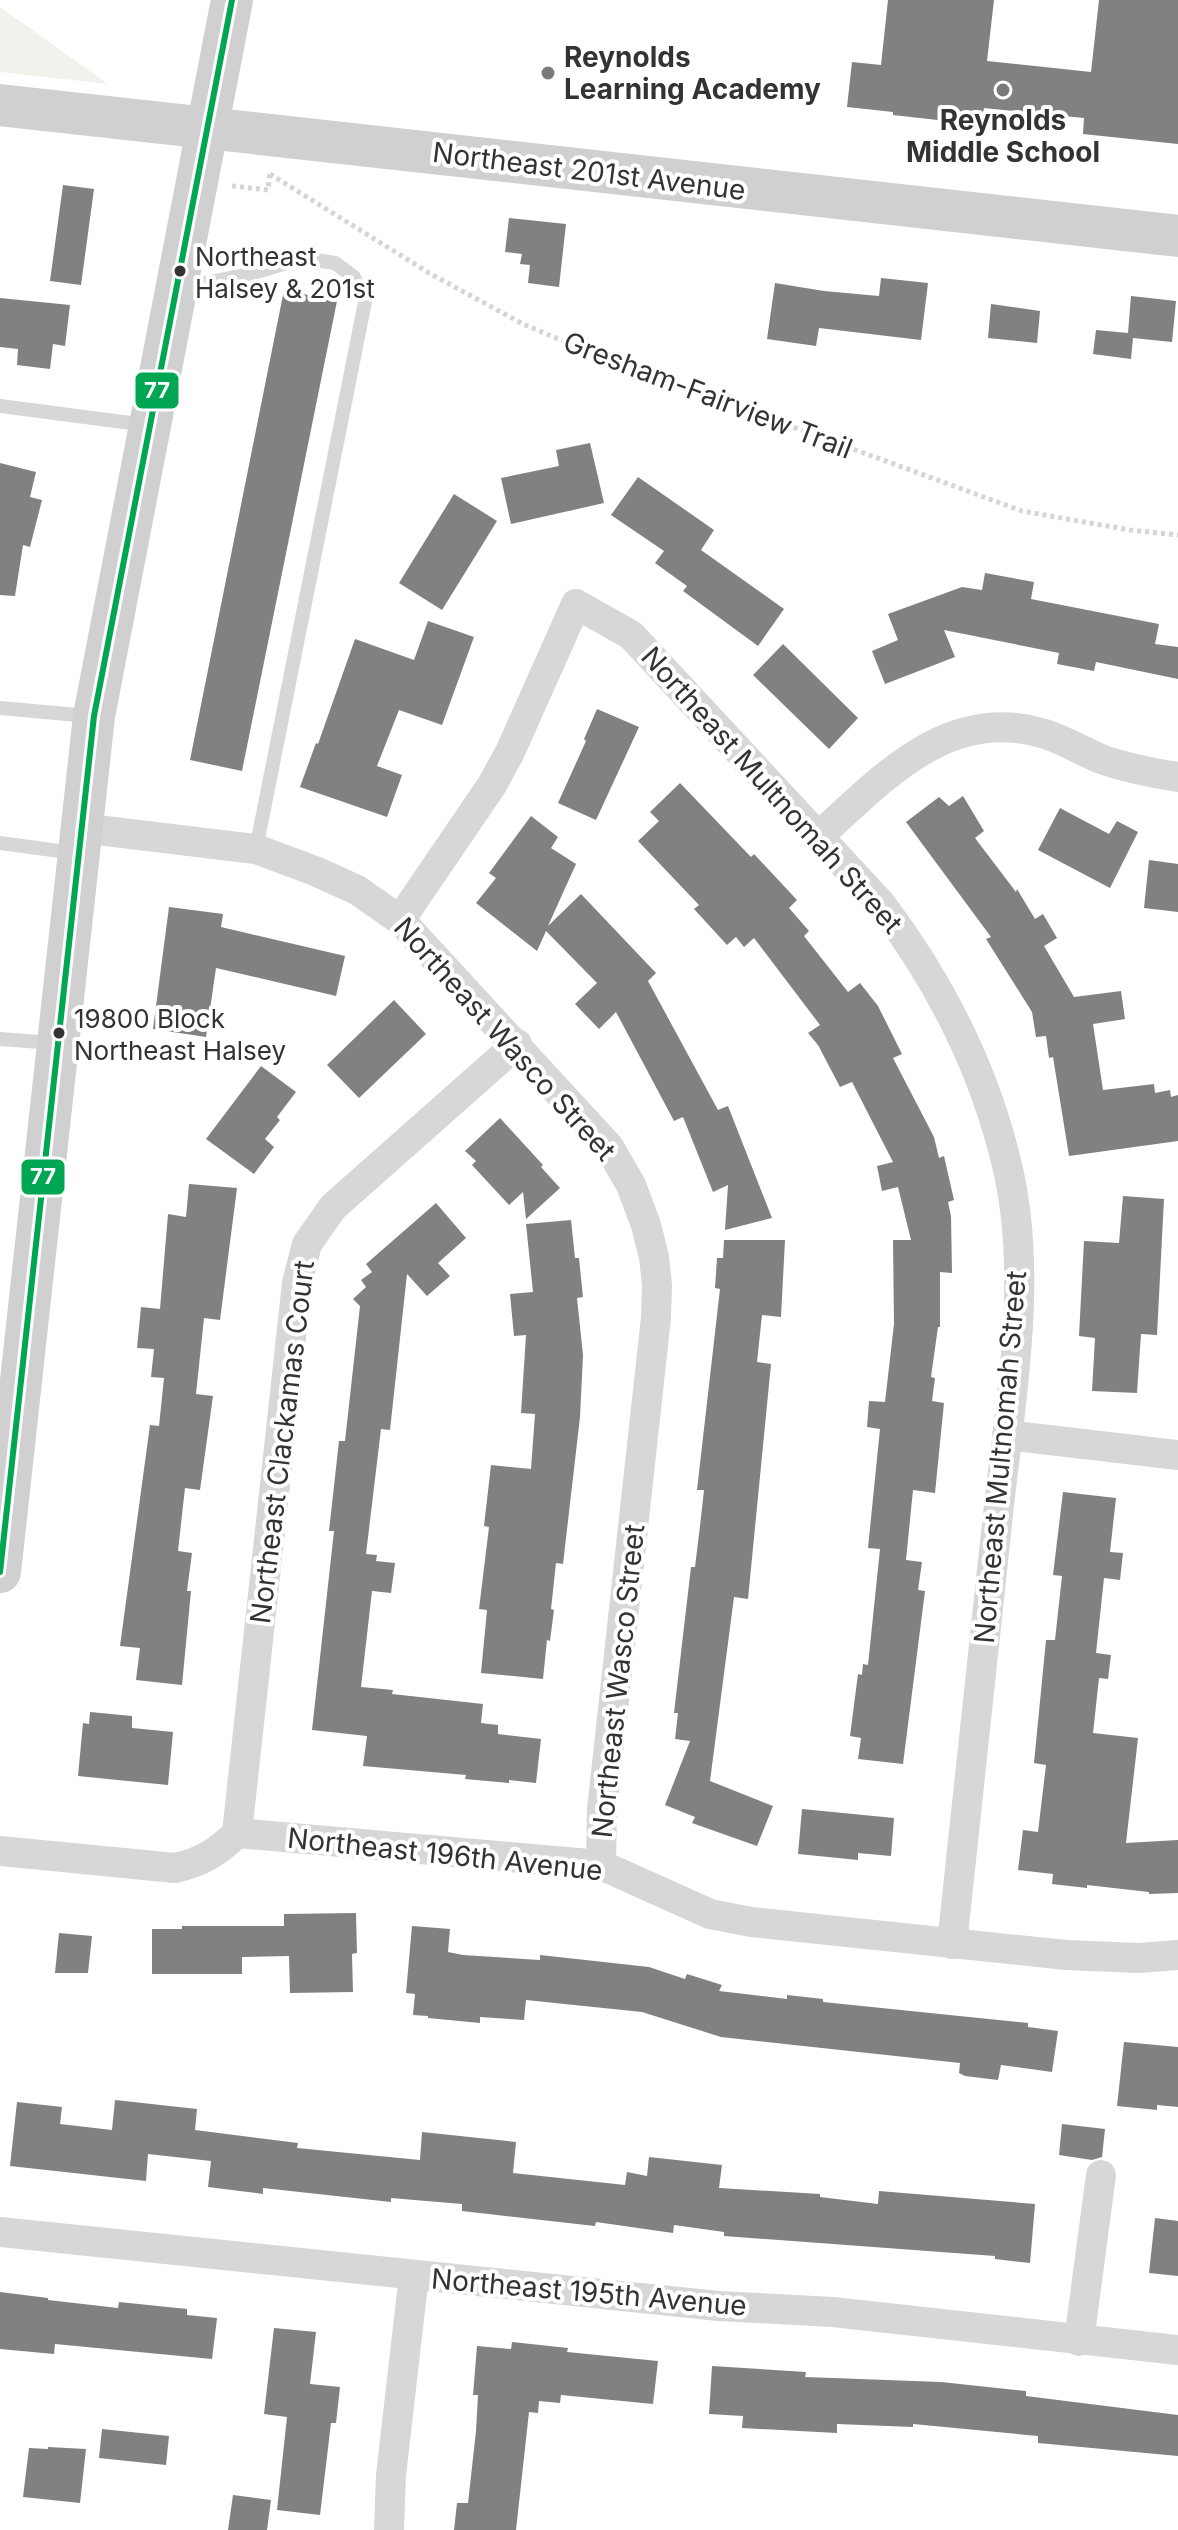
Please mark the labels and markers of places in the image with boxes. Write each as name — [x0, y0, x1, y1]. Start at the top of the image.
place label: Reynolds Learning Academy — [564, 40, 821, 106]
marker: Reynolds Learning Academy — [539, 64, 557, 82]
marker: Reynolds Middle School — [994, 81, 1012, 99]
place label: Reynolds Middle School — [906, 103, 1100, 169]
place label: Northeast Halsey & 201st — [195, 241, 375, 304]
marker: Northeast Halsey & 201st — [172, 263, 188, 279]
place label: 19800 Block Northeast Halsey — [74, 1003, 286, 1066]
marker: 19800 Block Northeast Halsey — [51, 1025, 67, 1041]

